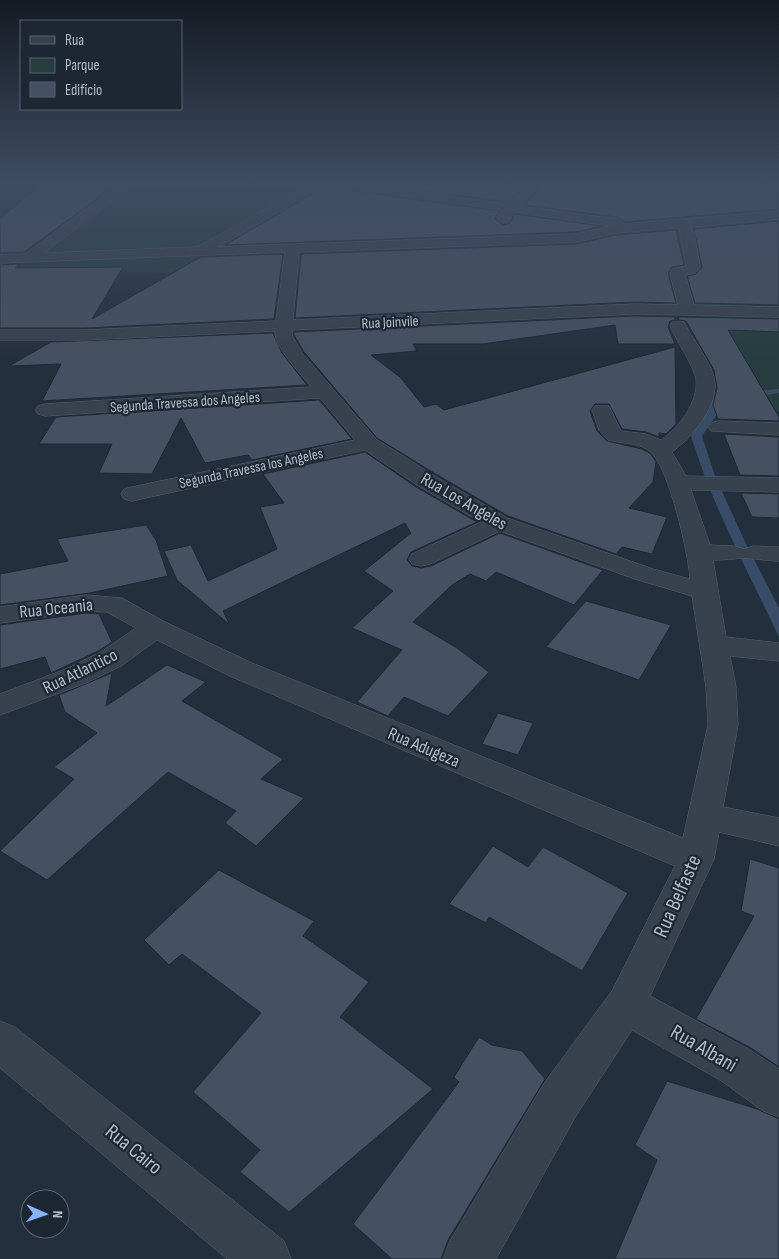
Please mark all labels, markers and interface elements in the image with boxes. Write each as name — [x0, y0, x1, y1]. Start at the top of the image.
legend — [20, 20, 182, 110]
text: Rua — [65, 31, 84, 50]
text: Parque — [65, 56, 100, 75]
text: Edifício — [65, 81, 102, 100]
street label: Rua Joinvile — [361, 312, 419, 333]
street label: Segunda Travessa dos Angeles — [109, 388, 261, 417]
street label: Segunda Travessa los Angeles — [177, 444, 325, 493]
street label: Rua Los Angeles — [417, 468, 511, 535]
street label: Rua Oceania — [18, 594, 94, 623]
street label: Rua Atlantico — [39, 644, 121, 699]
street label: Rua Adugeza — [385, 723, 463, 772]
street label: Rua Belfaste — [648, 851, 707, 941]
street label: Rua Albani — [666, 1019, 742, 1077]
street label: Rua Cairo — [100, 1119, 167, 1180]
north arrow — [20, 1189, 70, 1239]
text: N — [49, 1210, 66, 1218]

